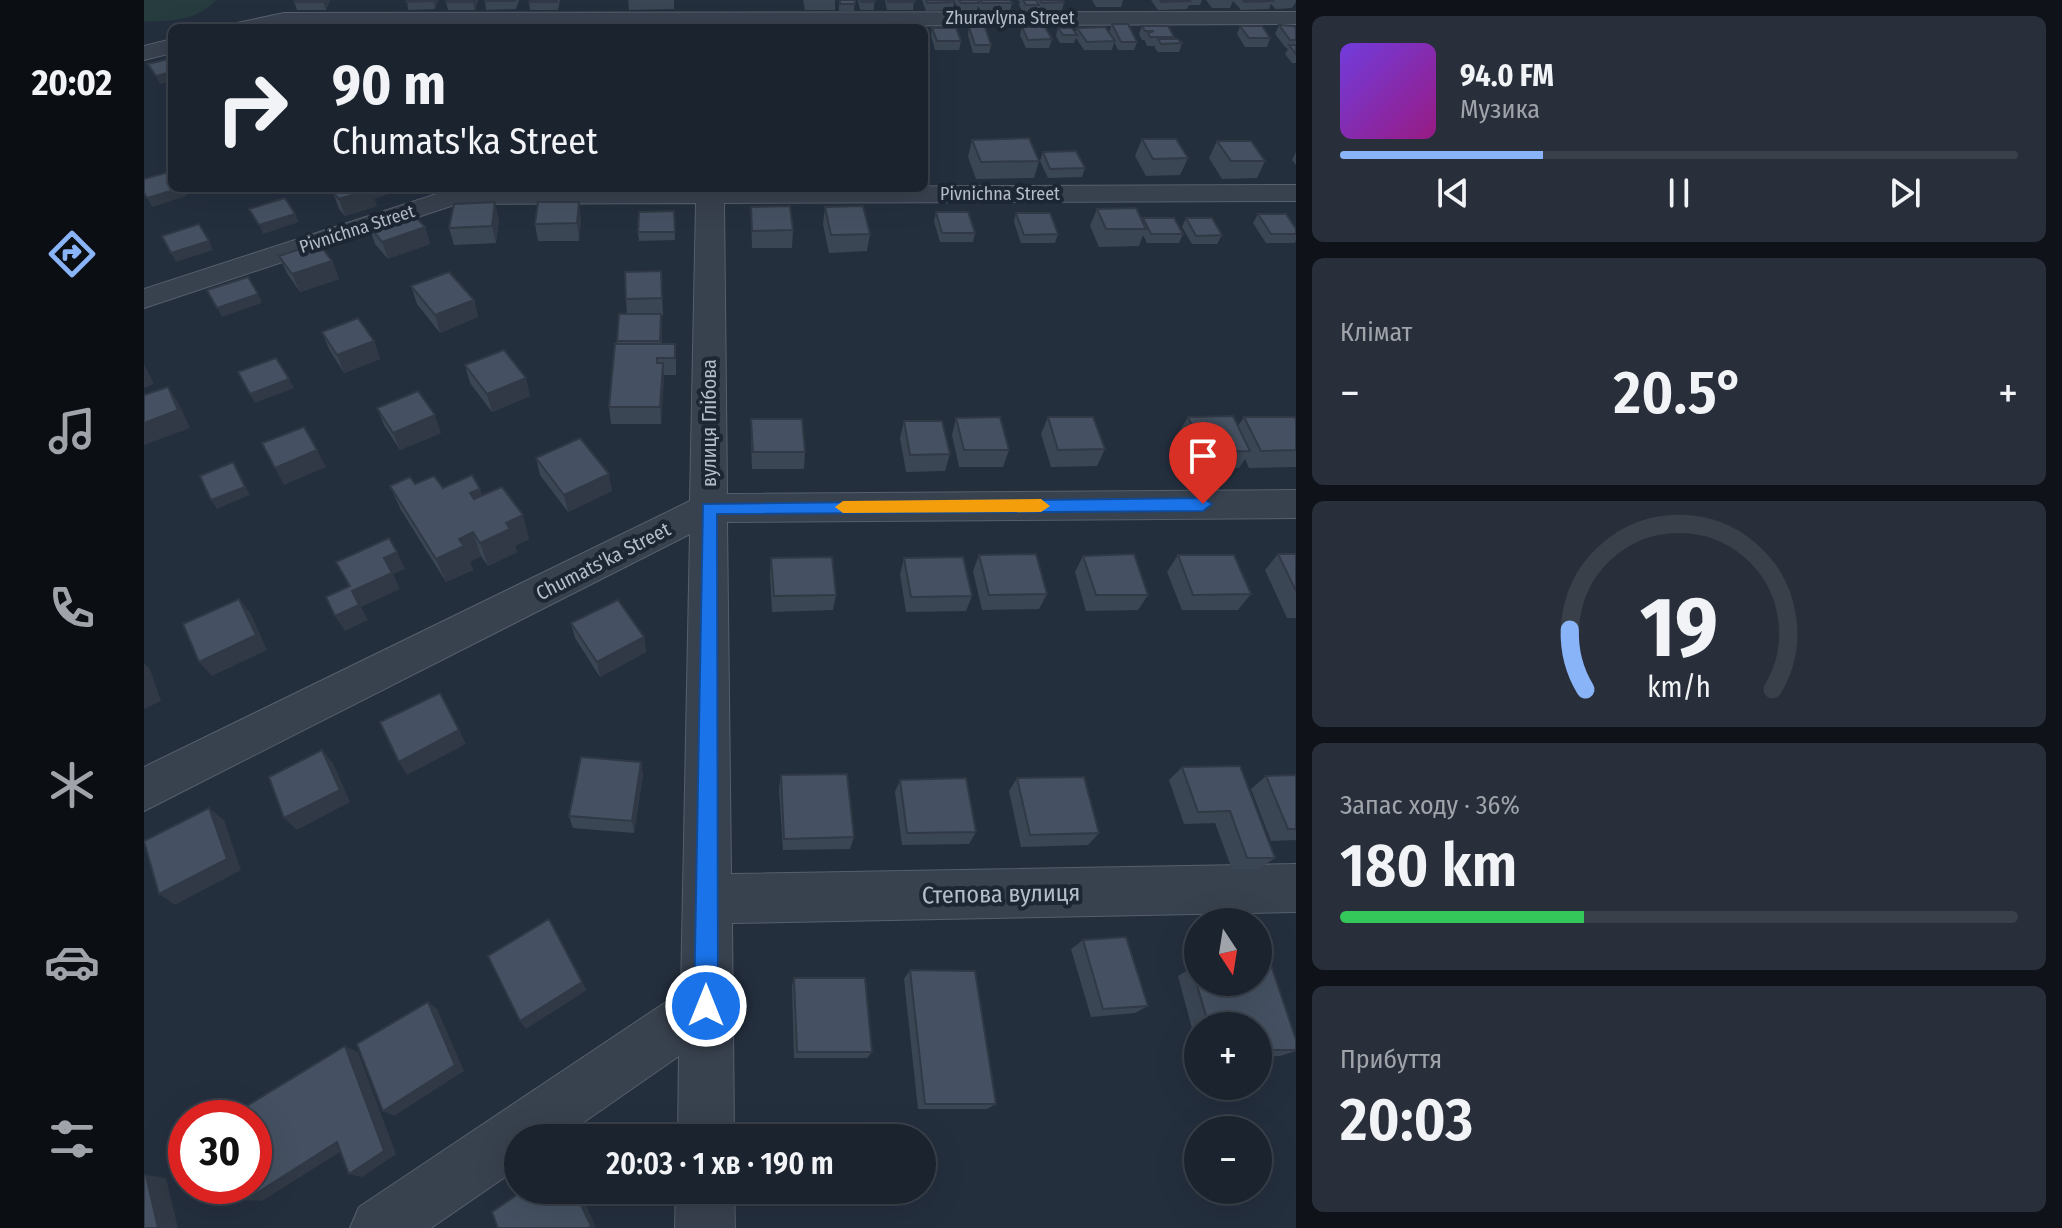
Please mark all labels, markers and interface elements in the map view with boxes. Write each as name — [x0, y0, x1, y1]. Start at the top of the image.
street label: Zhuravlyna Street — [945, 7, 1075, 29]
text: 90 m — [332, 52, 446, 119]
icon: right — [200, 56, 304, 160]
text: 94.0 FM — [1460, 58, 1554, 94]
text: 20:02 — [32, 61, 112, 105]
text: Музика — [1460, 94, 1540, 125]
text: Chumats'ka Street — [332, 120, 598, 164]
icon: previous — [1431, 171, 1475, 215]
icon: pause — [1657, 171, 1701, 215]
icon: next — [1883, 171, 1927, 215]
street label: Pivnichna Street — [940, 183, 1060, 205]
street label: Pivnichna Street — [297, 200, 418, 258]
icon: directions — [44, 226, 100, 282]
text: Клімат — [1340, 317, 1412, 348]
text: 20.5° — [1614, 357, 1744, 429]
street label: вулиця Глібова — [697, 359, 721, 487]
text: − — [1340, 367, 1360, 420]
text: + — [1998, 367, 2018, 420]
icon: music — [44, 403, 100, 459]
pin — [1169, 422, 1237, 504]
icon: arrive — [1181, 434, 1225, 478]
street label: Chumats'ka Street — [532, 517, 675, 605]
text: 19 — [1640, 578, 1718, 678]
icon: phone — [44, 580, 100, 636]
text: km/h — [1647, 670, 1711, 705]
icon: climate — [44, 757, 100, 813]
text: Запас ходу · 36% — [1340, 790, 1520, 821]
text: 180 km — [1340, 830, 1517, 902]
street label: Степова вулиця — [921, 879, 1081, 909]
north arrow — [1184, 908, 1272, 996]
map controls — [1184, 908, 1272, 1204]
icon: car — [44, 934, 100, 990]
position arrow — [664, 964, 748, 1048]
button: + — [1184, 1012, 1272, 1100]
text: Прибуття — [1340, 1044, 1442, 1075]
text: 20:03 — [1340, 1084, 1473, 1156]
speed limit sign: 30 — [168, 1100, 272, 1204]
icon: filters — [44, 1111, 100, 1167]
button: − — [1184, 1116, 1272, 1204]
text: 20:03 · 1 хв · 190 m — [606, 1146, 834, 1182]

